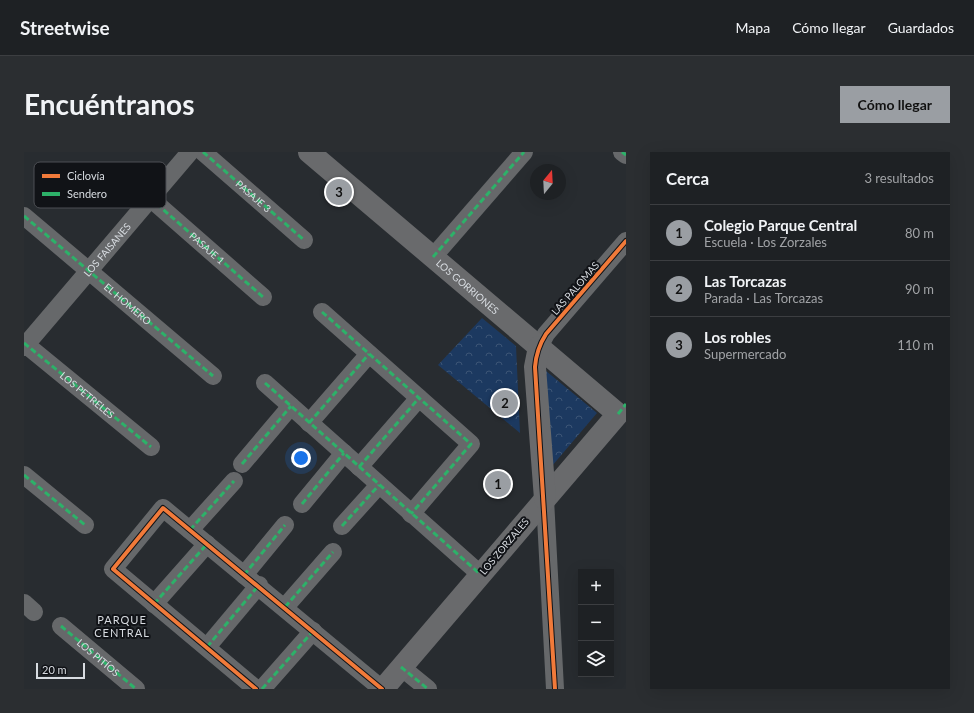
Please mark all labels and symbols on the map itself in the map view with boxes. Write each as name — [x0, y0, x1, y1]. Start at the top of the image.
legend — [34, 162, 166, 208]
north arrow — [530, 164, 566, 200]
text: Ciclovía — [67, 169, 105, 182]
street label: PASAJE 3 — [233, 177, 274, 215]
pin: 3 — [326, 177, 352, 207]
text: Sendero — [67, 187, 107, 200]
street label: LOS FAISANES — [81, 220, 133, 279]
street label: PASAJE 1 — [187, 229, 227, 267]
street label: LOS GORRIONES — [434, 257, 501, 316]
street label: LAS PALOMAS — [549, 259, 601, 317]
street label: EL HOMERO — [102, 281, 154, 327]
street label: LOS PETRELES — [58, 369, 117, 421]
pin: 2 — [492, 388, 518, 418]
your location — [291, 448, 311, 468]
pin: 1 — [485, 469, 511, 499]
street label: LOS ZORZALES — [477, 515, 531, 577]
district label: PARQUE CENTRAL — [94, 613, 150, 639]
street label: LOS PITÍOS — [75, 636, 122, 679]
scale bar — [36, 661, 85, 680]

